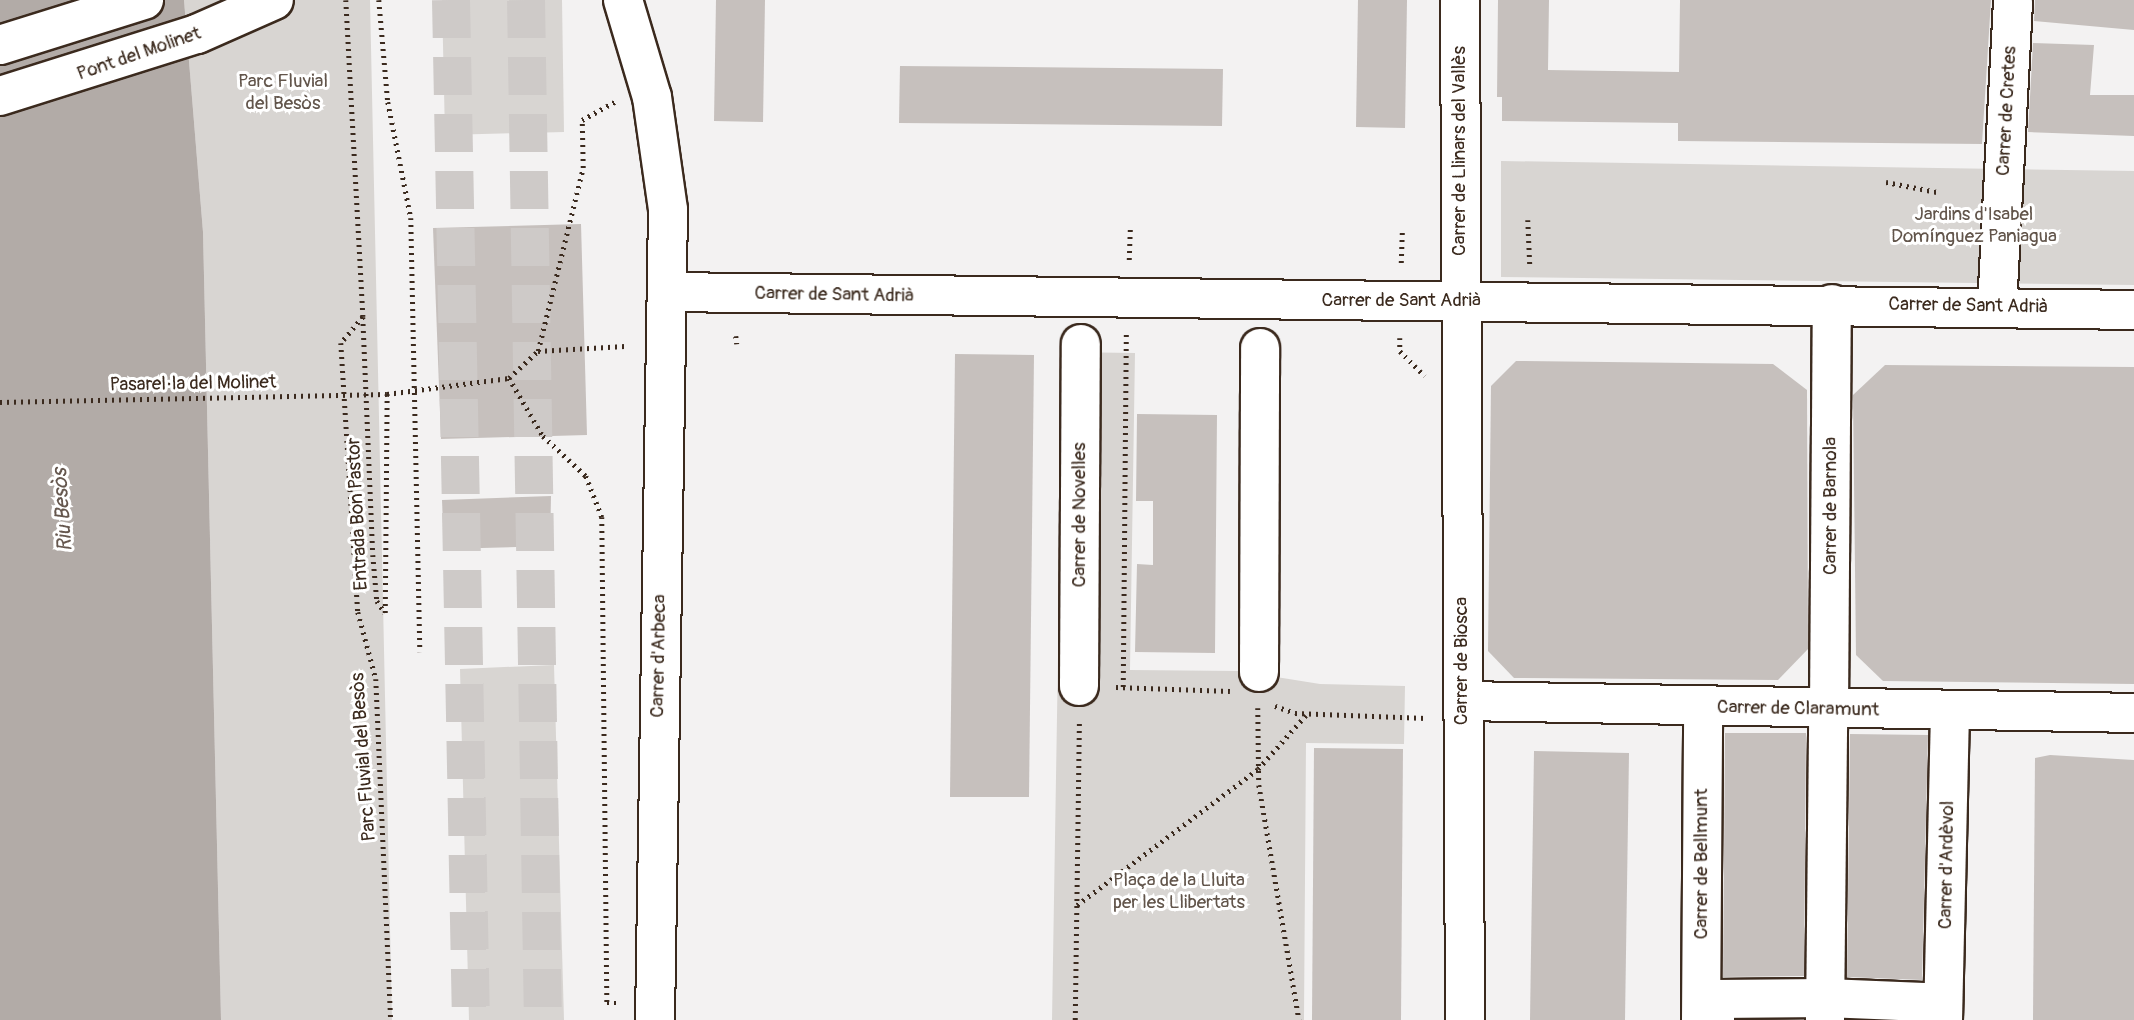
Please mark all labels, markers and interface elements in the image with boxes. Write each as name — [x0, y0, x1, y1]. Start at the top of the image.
street label: Pont del Molinet — [74, 22, 204, 86]
street label: Carrer de Cretes — [1992, 45, 2022, 177]
street label: Carrer de Llinars del Vallès — [1449, 46, 1471, 256]
park label: Parc Fluvial del Besòs — [238, 71, 328, 115]
park label: Jardins d'Isabel Domínguez Paniagua — [1891, 204, 2057, 248]
street label: Carrer de Sant Adrià — [754, 282, 914, 308]
street label: Carrer de Sant Adrià — [1321, 290, 1481, 312]
street label: Carrer de Sant Adrià — [1888, 293, 2048, 319]
street label: Pasarel·la del Molinet — [109, 371, 277, 397]
street label: Entrada Bon Pastor — [343, 437, 373, 591]
street label: Carrer de Barnola — [1820, 437, 1842, 575]
street label: Carrer de Novelles — [1069, 443, 1091, 587]
water label: Riu Besòs — [48, 467, 78, 553]
street label: Carrer d'Arbeca — [647, 594, 671, 718]
street label: Carrer de Biosca — [1451, 597, 1473, 725]
street label: Parc Fluvial del Besòs — [347, 672, 381, 842]
street label: Carrer de Claramunt — [1717, 696, 1879, 722]
street label: Carrer de Bellmunt — [1691, 789, 1713, 939]
street label: Carrer d'Ardèvol — [1934, 801, 1960, 929]
park label: Plaça de la Lluita per les Llibertats — [1113, 870, 1245, 914]

